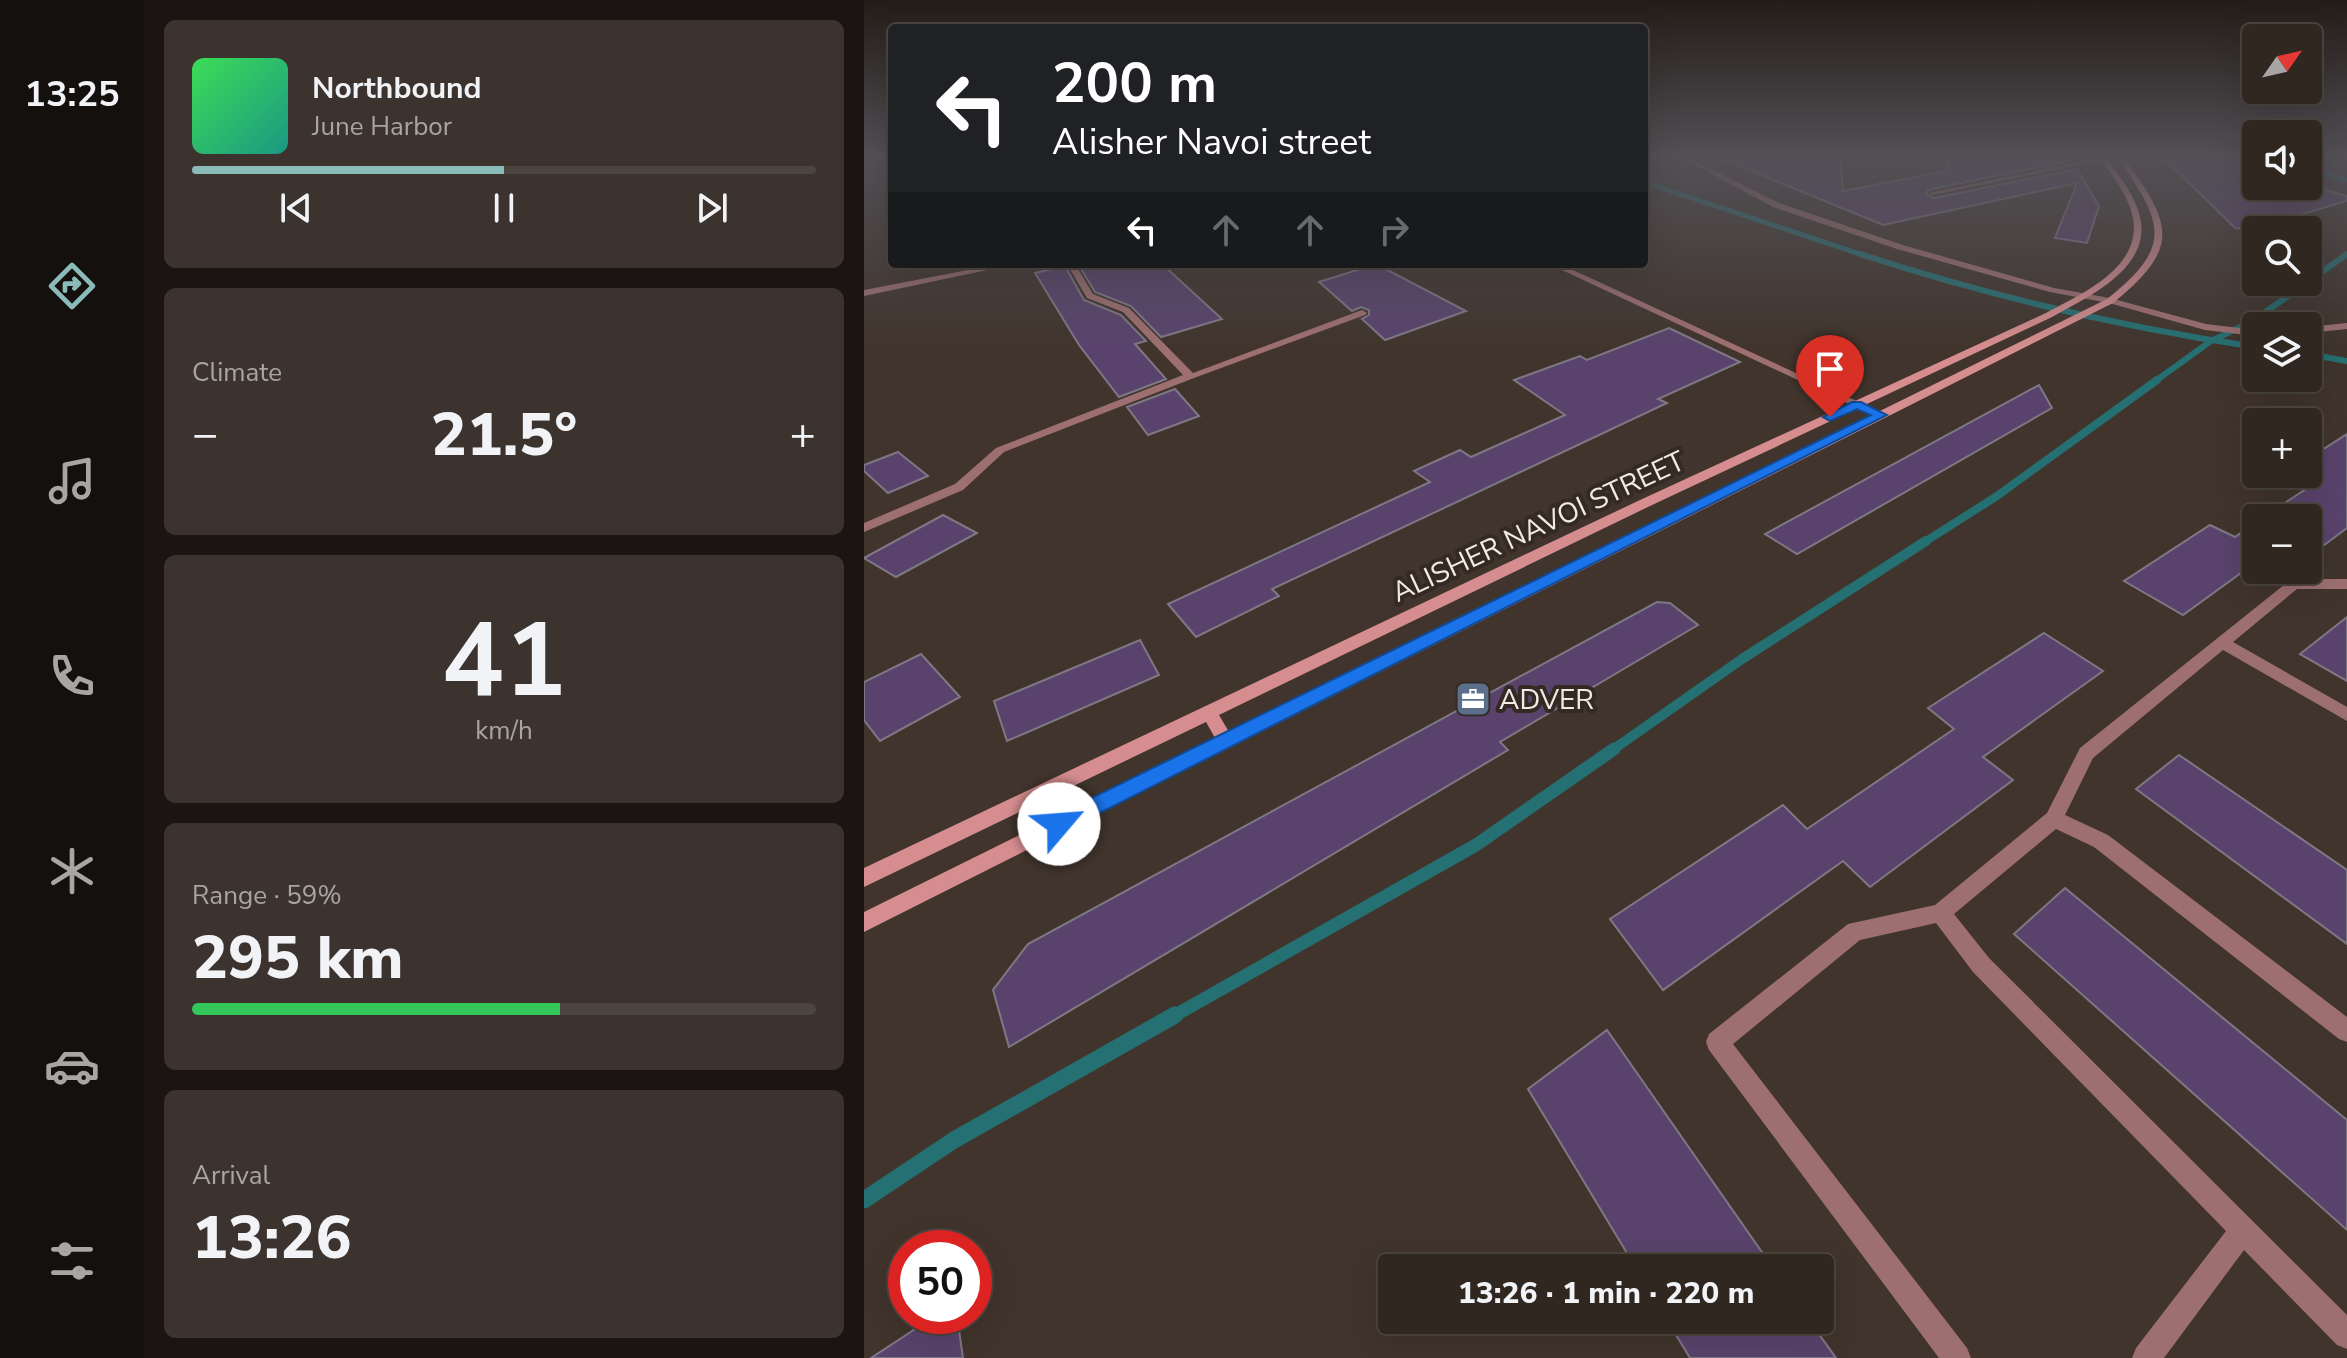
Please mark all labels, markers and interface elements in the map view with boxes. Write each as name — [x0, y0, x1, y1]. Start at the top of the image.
north arrow — [2242, 24, 2322, 104]
map controls — [2242, 24, 2322, 584]
text: 200 m — [1052, 45, 1217, 122]
icon: left — [920, 56, 1024, 160]
text: Northbound — [312, 68, 482, 109]
text: 13:25 — [24, 70, 120, 119]
text: June Harbor — [312, 109, 452, 144]
text: Alisher Navoi street — [1052, 118, 1371, 167]
button: sound — [2242, 120, 2322, 200]
icon: previous — [274, 186, 318, 230]
icon: pause — [482, 186, 526, 230]
icon: next — [690, 186, 734, 230]
icon: left — [1120, 208, 1164, 252]
icon: ahead — [1204, 208, 1248, 252]
icon: ahead — [1288, 208, 1332, 252]
icon: right — [1372, 208, 1416, 252]
button: search — [2242, 216, 2322, 296]
icon: directions — [44, 258, 100, 314]
button: layers — [2242, 312, 2322, 392]
pin — [1796, 335, 1864, 417]
icon: arrive — [1808, 347, 1852, 391]
text: Climate — [192, 355, 282, 390]
text: 21.5° — [431, 394, 577, 476]
text: − — [192, 405, 218, 465]
text: + — [790, 405, 816, 465]
button: + — [2242, 408, 2322, 488]
street label: ALISHER NAVOI STREET — [1386, 442, 1691, 612]
icon: music — [44, 453, 100, 509]
button: − — [2242, 504, 2322, 584]
text: 41 — [442, 590, 566, 732]
icon: phone — [44, 648, 100, 704]
office icon: ADVER — [1454, 680, 1492, 718]
place label: ADVER — [1499, 681, 1594, 719]
text: km/h — [475, 713, 533, 748]
position arrow — [1017, 782, 1101, 866]
icon: climate — [44, 843, 100, 899]
text: Range · 59% — [192, 878, 342, 913]
text: 295 km — [192, 917, 404, 999]
icon: car — [44, 1038, 100, 1094]
text: Arrival — [192, 1158, 270, 1193]
text: 13:26 — [192, 1197, 352, 1279]
speed limit sign: 50 — [888, 1230, 992, 1334]
icon: filters — [44, 1233, 100, 1289]
text: 13:26 · 1 min · 220 m — [1458, 1273, 1754, 1314]

